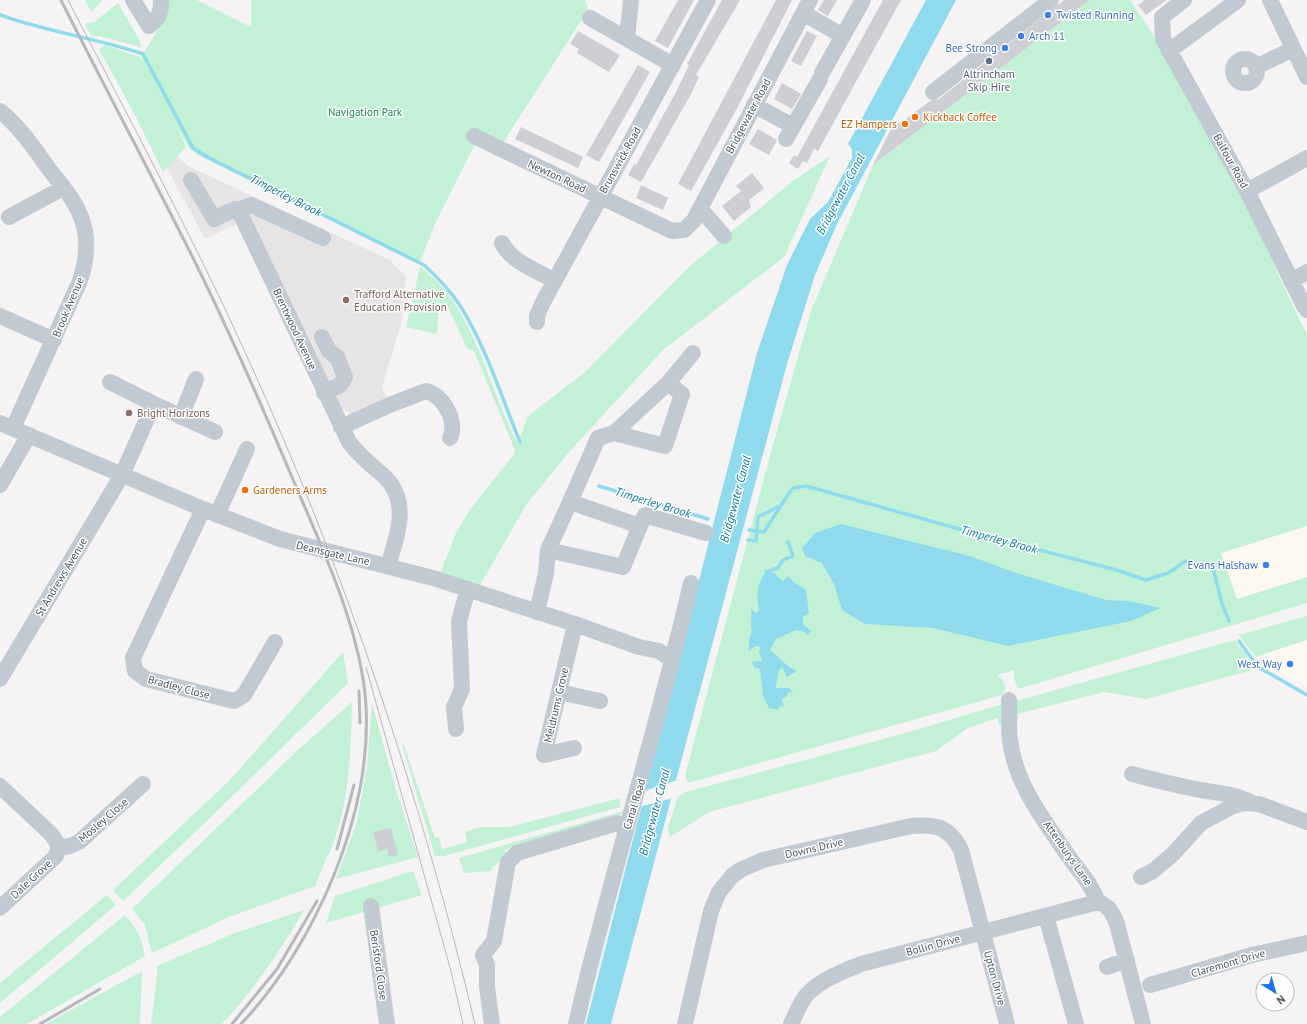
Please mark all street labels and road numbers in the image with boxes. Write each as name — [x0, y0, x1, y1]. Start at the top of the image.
street label: Bridgewater Road — [722, 76, 774, 156]
street label: Brunswick Road — [596, 124, 644, 196]
street label: Balfour Road — [1210, 131, 1252, 191]
street label: Newton Road — [526, 156, 588, 196]
street label: Brook Avenue — [49, 275, 87, 339]
street label: Brentwood Avenue — [270, 286, 320, 372]
street label: St Andrews Avenue — [32, 535, 90, 619]
street label: Deansgate Lane — [295, 538, 371, 568]
street label: Meldrums Grove — [541, 666, 572, 744]
street label: Bradley Close — [147, 672, 212, 702]
street label: Canal Road — [620, 777, 648, 831]
street label: Mosley Close — [75, 794, 131, 845]
street label: Attenburys Lane — [1040, 818, 1096, 888]
street label: Downs Drive — [784, 834, 845, 861]
street label: Dale Grove — [7, 856, 55, 902]
street label: Berisford Close — [367, 929, 391, 1001]
street label: Bollin Drive — [904, 931, 962, 959]
street label: Claremont Drive — [1189, 946, 1267, 980]
street label: Upton Drive — [981, 949, 1009, 1007]

